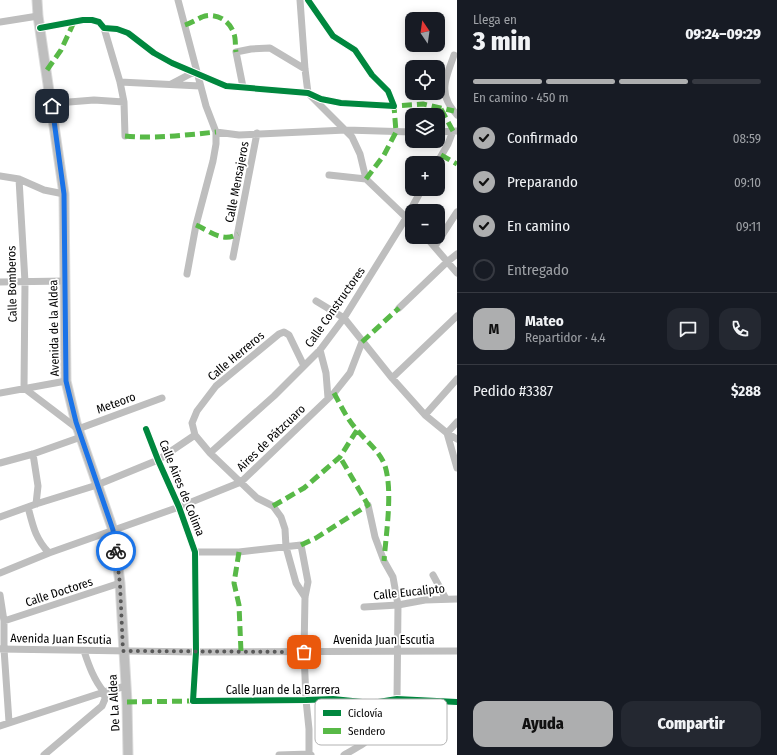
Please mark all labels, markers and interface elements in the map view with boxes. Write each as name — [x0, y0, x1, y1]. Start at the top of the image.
north arrow — [405, 12, 445, 52]
map controls — [405, 12, 445, 244]
text: Llega en — [473, 12, 517, 27]
text: 09:24–09:29 — [685, 25, 761, 43]
text: 3 min — [473, 26, 531, 57]
button: locate — [405, 60, 445, 100]
pin — [35, 89, 69, 123]
text: En camino · 450 m — [473, 90, 568, 105]
icon: home — [41, 95, 63, 117]
button: layers — [405, 108, 445, 148]
icon: check — [473, 127, 495, 149]
text: Confirmado — [507, 129, 578, 147]
text: 08:59 — [733, 131, 761, 146]
street label: Calle Mensajeros — [222, 140, 252, 224]
button: + — [405, 156, 445, 196]
icon: check — [473, 171, 495, 193]
text: Preparando — [507, 173, 578, 191]
text: 09:10 — [734, 175, 761, 190]
button: − — [405, 204, 445, 244]
icon: check — [473, 215, 495, 237]
text: En camino — [507, 217, 570, 235]
text: 09:11 — [736, 219, 761, 234]
street label: Calle Bomberos — [4, 246, 20, 322]
text: Entregado — [507, 261, 569, 279]
street label: Calle Constructores — [302, 264, 368, 350]
street label: Avenida de la Aldea — [46, 279, 62, 376]
button: chat — [667, 308, 709, 350]
button: phone — [719, 308, 761, 350]
text: Mateo — [525, 312, 564, 330]
text: M — [489, 320, 499, 338]
street label: Calle Herreros — [205, 328, 267, 384]
text: Repartidor · 4.4 — [525, 330, 606, 345]
text: Pedido #3387 — [473, 382, 553, 400]
text: $288 — [731, 382, 761, 400]
street label: Meteoro — [95, 389, 137, 417]
street label: Aires de Pátzcuaro — [234, 402, 308, 474]
street label: Calle Aires de Colima — [156, 438, 208, 538]
courier — [96, 531, 136, 571]
icon: bike — [105, 540, 127, 562]
street label: Calle Doctores — [23, 575, 95, 609]
street label: Calle Eucalipto — [373, 581, 445, 603]
street label: Avenida Juan Escutia — [10, 631, 112, 647]
street label: Avenida Juan Escutia — [333, 633, 435, 647]
pin — [287, 635, 321, 669]
icon: bag — [293, 641, 315, 663]
street label: De La Aldea — [106, 674, 122, 732]
street label: Calle Juan de la Barrera — [226, 683, 340, 697]
legend — [315, 699, 447, 745]
button: Ayuda — [473, 701, 613, 747]
button: Compartir — [621, 701, 761, 747]
text: Ciclovía — [348, 707, 383, 720]
text: Sendero — [348, 725, 386, 738]

